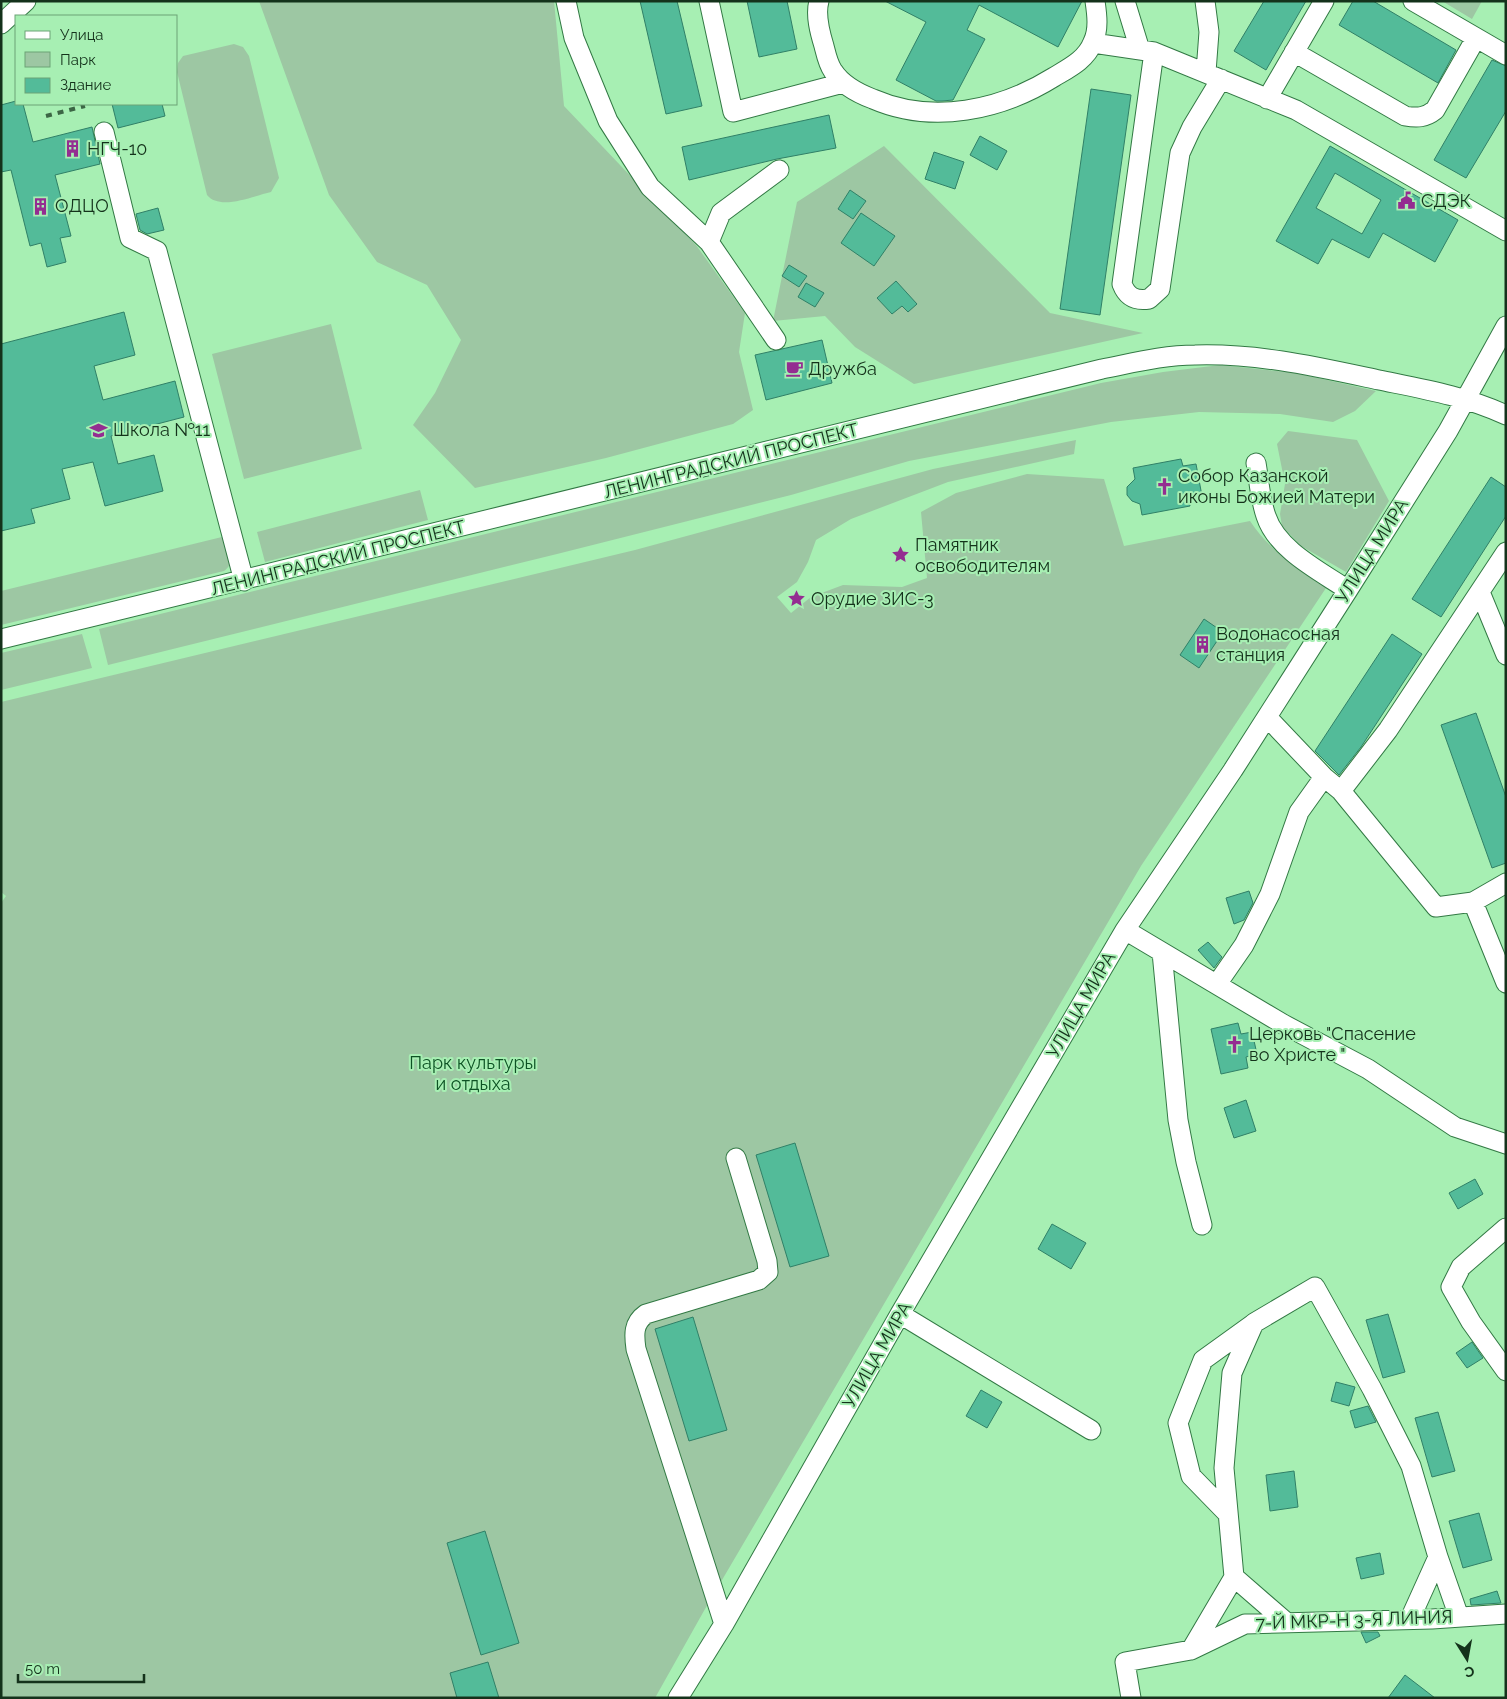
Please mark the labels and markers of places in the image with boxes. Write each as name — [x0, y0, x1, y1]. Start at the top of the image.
place label: НГЧ-10 — [87, 138, 147, 159]
building icon: НГЧ-10 — [63, 139, 83, 159]
place label: СДЭК — [1421, 190, 1471, 211]
public building icon: СДЭК — [1397, 191, 1417, 211]
place label: ОДЦО — [55, 195, 109, 216]
building icon: ОДЦО — [31, 196, 51, 216]
place label: Дружба — [808, 358, 877, 379]
cafe icon: Дружба — [784, 359, 804, 379]
place label: Школа №11 — [113, 419, 211, 440]
school or university icon: Школа №11 — [89, 420, 109, 440]
place label: Собор Казанской иконы Божией Матери — [1178, 465, 1375, 507]
church icon: Собор Казанской иконы Божией Матери — [1154, 476, 1174, 496]
place label: Памятник освободителям — [915, 534, 1050, 576]
place icon: Памятник освободителям — [891, 545, 911, 565]
place label: Орудие ЗИС-3 — [811, 588, 934, 609]
place icon: Орудие ЗИС-3 — [787, 589, 807, 609]
place label: Водонасосная станция — [1216, 623, 1340, 665]
building icon: Водонасосная станция — [1192, 634, 1212, 654]
place label: Церковь "Спасение во Христе " — [1249, 1023, 1416, 1065]
church icon: Церковь "Спасение во Христе " — [1225, 1034, 1245, 1054]

